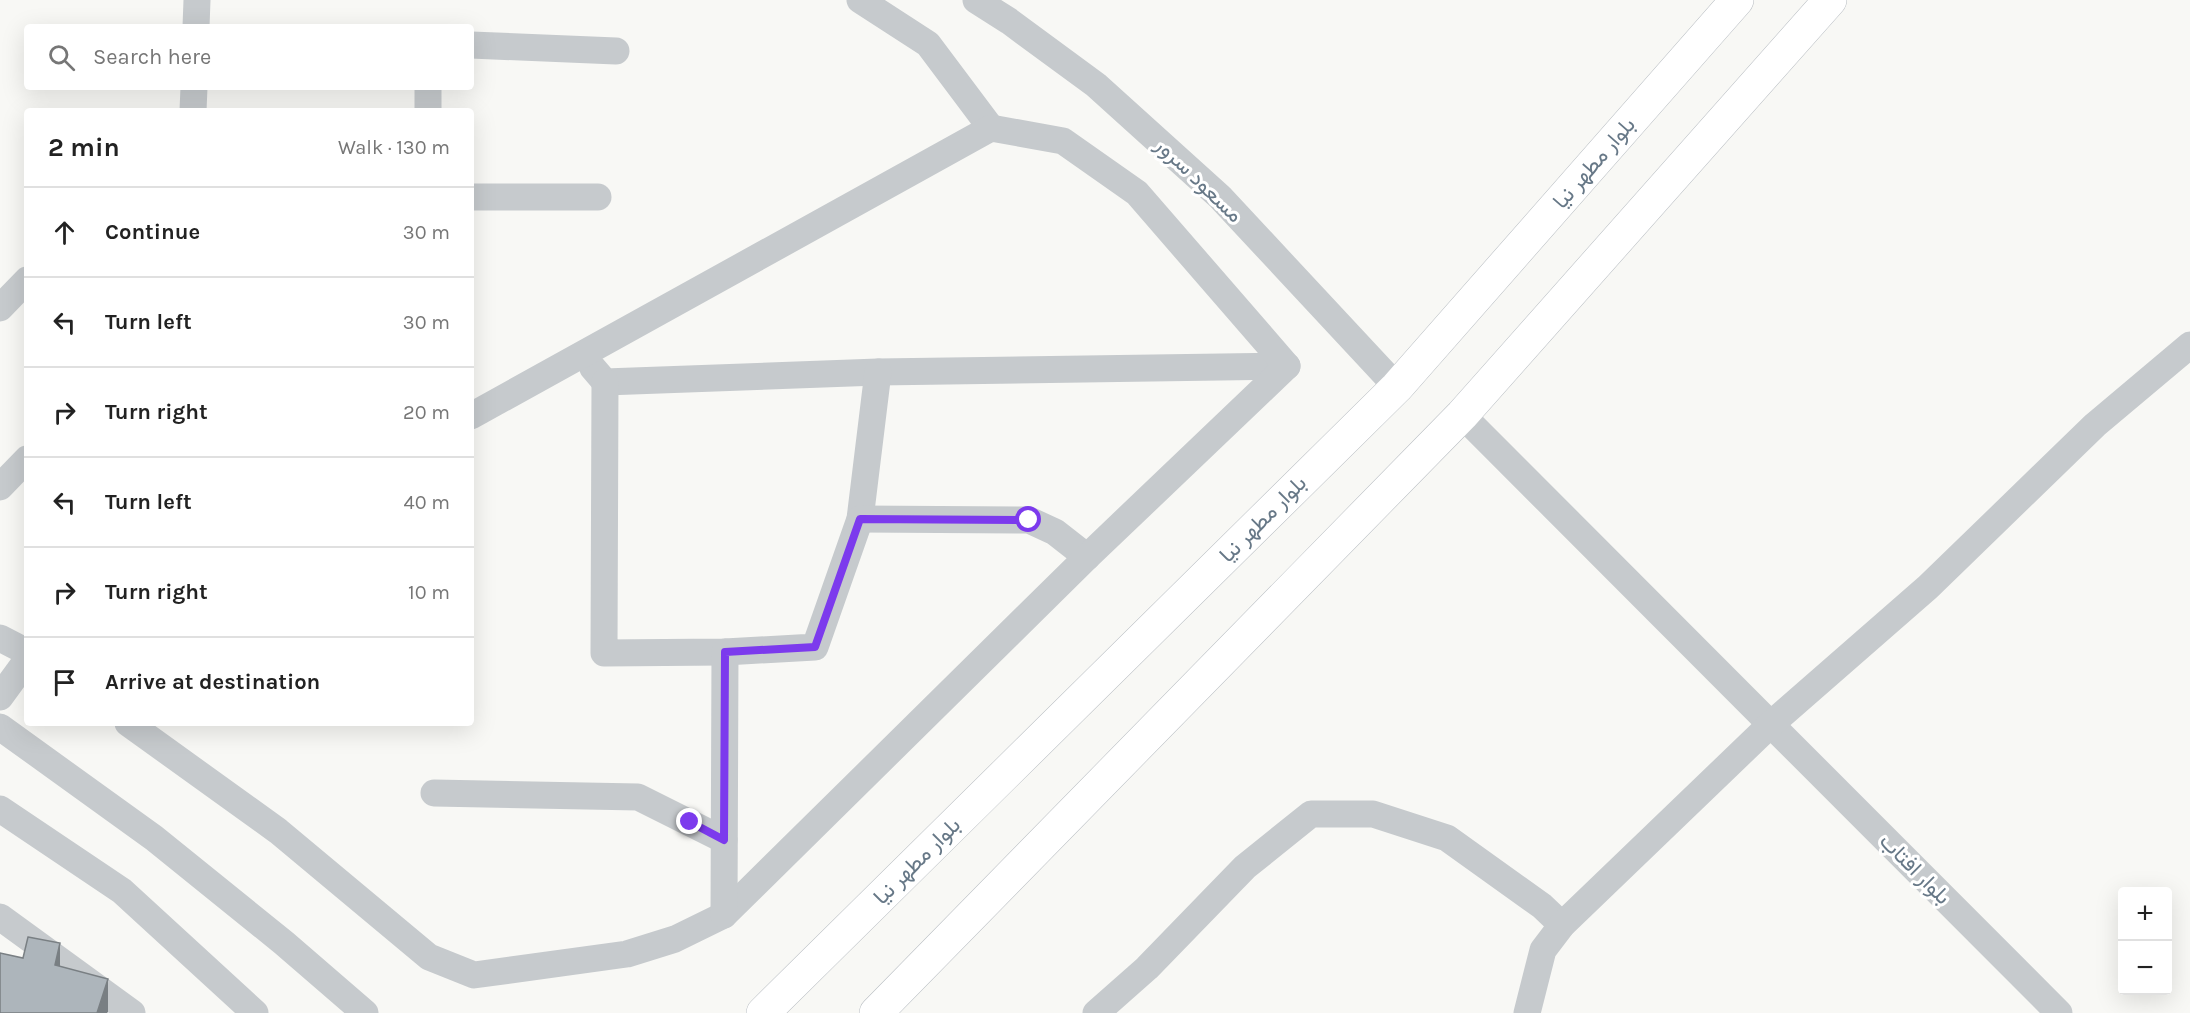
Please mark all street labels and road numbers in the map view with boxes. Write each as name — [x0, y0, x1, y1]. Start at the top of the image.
street label: بلوار مطهر نیا — [1547, 112, 1641, 214]
street label: مسعود سرور — [1149, 131, 1248, 228]
street label: بلوار مطهر نیا — [1214, 470, 1312, 568]
street label: بلوار مطهر نیا — [868, 812, 966, 910]
street label: بلوار افتاب — [1874, 828, 1956, 910]

